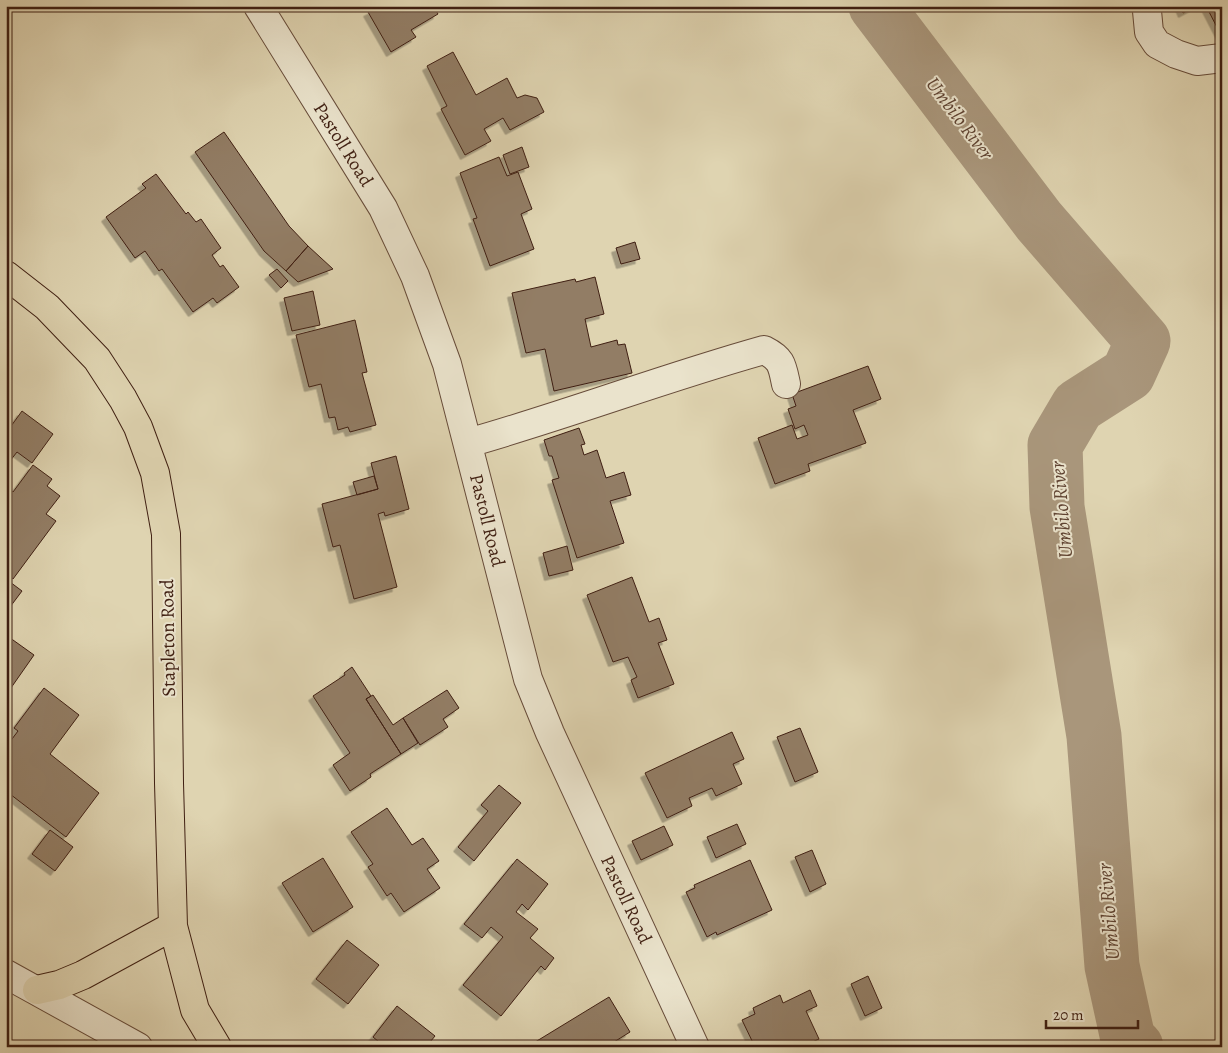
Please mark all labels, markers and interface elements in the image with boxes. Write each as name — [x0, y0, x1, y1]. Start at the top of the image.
water label: Umbilo River — [920, 71, 1000, 166]
street label: Pastoll Road — [307, 97, 380, 192]
water label: Umbilo River — [1044, 459, 1079, 560]
street label: Pastoll Road — [463, 471, 511, 570]
street label: Stapleton Road — [154, 578, 182, 697]
street label: Pastoll Road — [594, 851, 658, 949]
water label: Umbilo River — [1091, 861, 1126, 962]
scale bar — [1046, 998, 1138, 1030]
text: 20 m — [1053, 1005, 1084, 1025]

